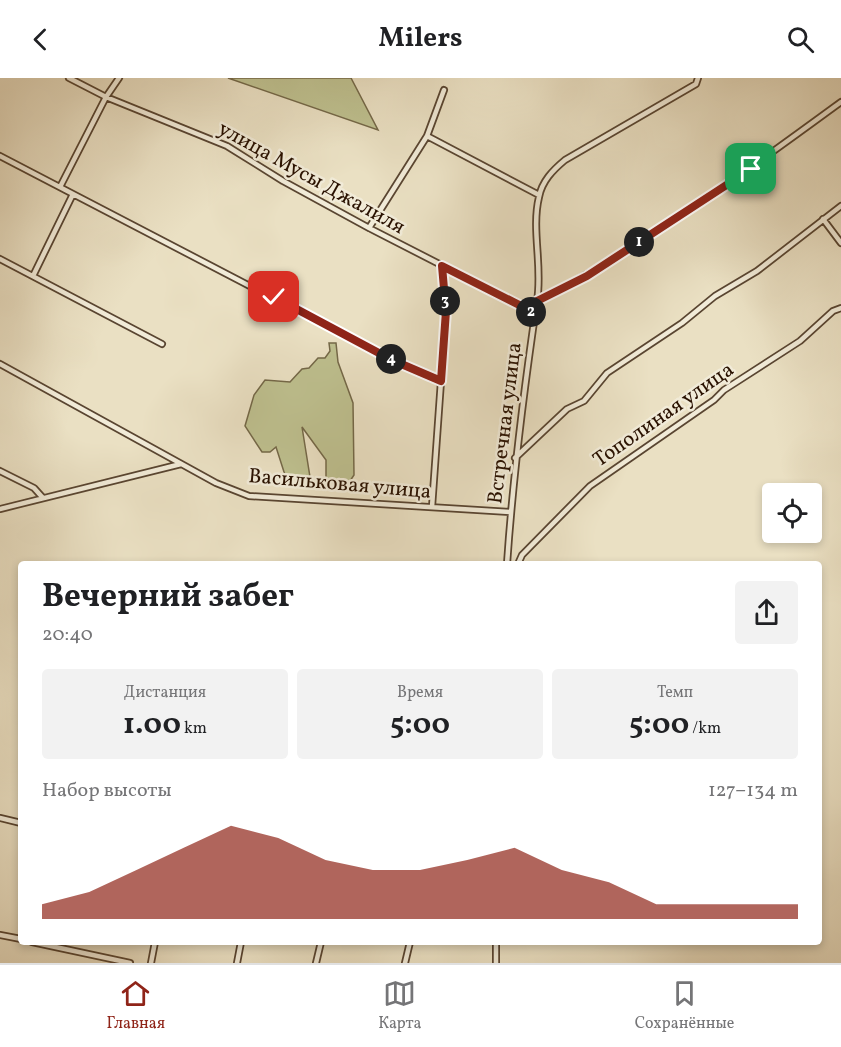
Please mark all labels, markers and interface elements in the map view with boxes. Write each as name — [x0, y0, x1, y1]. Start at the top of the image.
text: Milers — [379, 20, 462, 58]
icon: back — [24, 23, 57, 56]
icon: search — [784, 23, 817, 56]
street label: улица Мусы Джалиля — [213, 115, 410, 242]
pin — [725, 143, 776, 194]
icon: arrive — [734, 152, 767, 185]
pin: 1 — [624, 227, 654, 257]
text: 1 — [636, 231, 642, 253]
pin — [248, 271, 299, 322]
icon: check — [257, 280, 290, 313]
pin: 3 — [430, 286, 460, 316]
text: 3 — [441, 290, 449, 312]
pin: 2 — [516, 297, 546, 327]
text: 2 — [527, 301, 535, 323]
street label: Встречная улица — [481, 341, 530, 506]
pin: 4 — [376, 344, 406, 374]
text: 4 — [386, 348, 396, 370]
street label: Тополиная улица — [588, 356, 740, 475]
street label: Васильковая улица — [247, 462, 433, 507]
map controls — [762, 483, 822, 543]
button: locate — [762, 483, 822, 543]
text: Вечерний забег — [42, 575, 294, 621]
button: share — [735, 581, 798, 644]
text: 20:40 — [42, 621, 93, 649]
text: Дистанция — [124, 682, 206, 704]
text: Время — [397, 682, 443, 704]
text: Темп — [657, 682, 693, 704]
text: 1.00 — [123, 704, 181, 746]
text: 5:00 — [390, 704, 450, 746]
text: 5:00 — [629, 704, 689, 746]
text: km — [181, 718, 207, 740]
text: /km — [689, 718, 721, 740]
text: Набор высоты — [42, 777, 172, 805]
text: 127–134 m — [708, 777, 798, 805]
tab: Главная — [107, 977, 165, 1035]
tab: Карта — [378, 977, 422, 1035]
tab: Сохранённые — [635, 977, 734, 1035]

